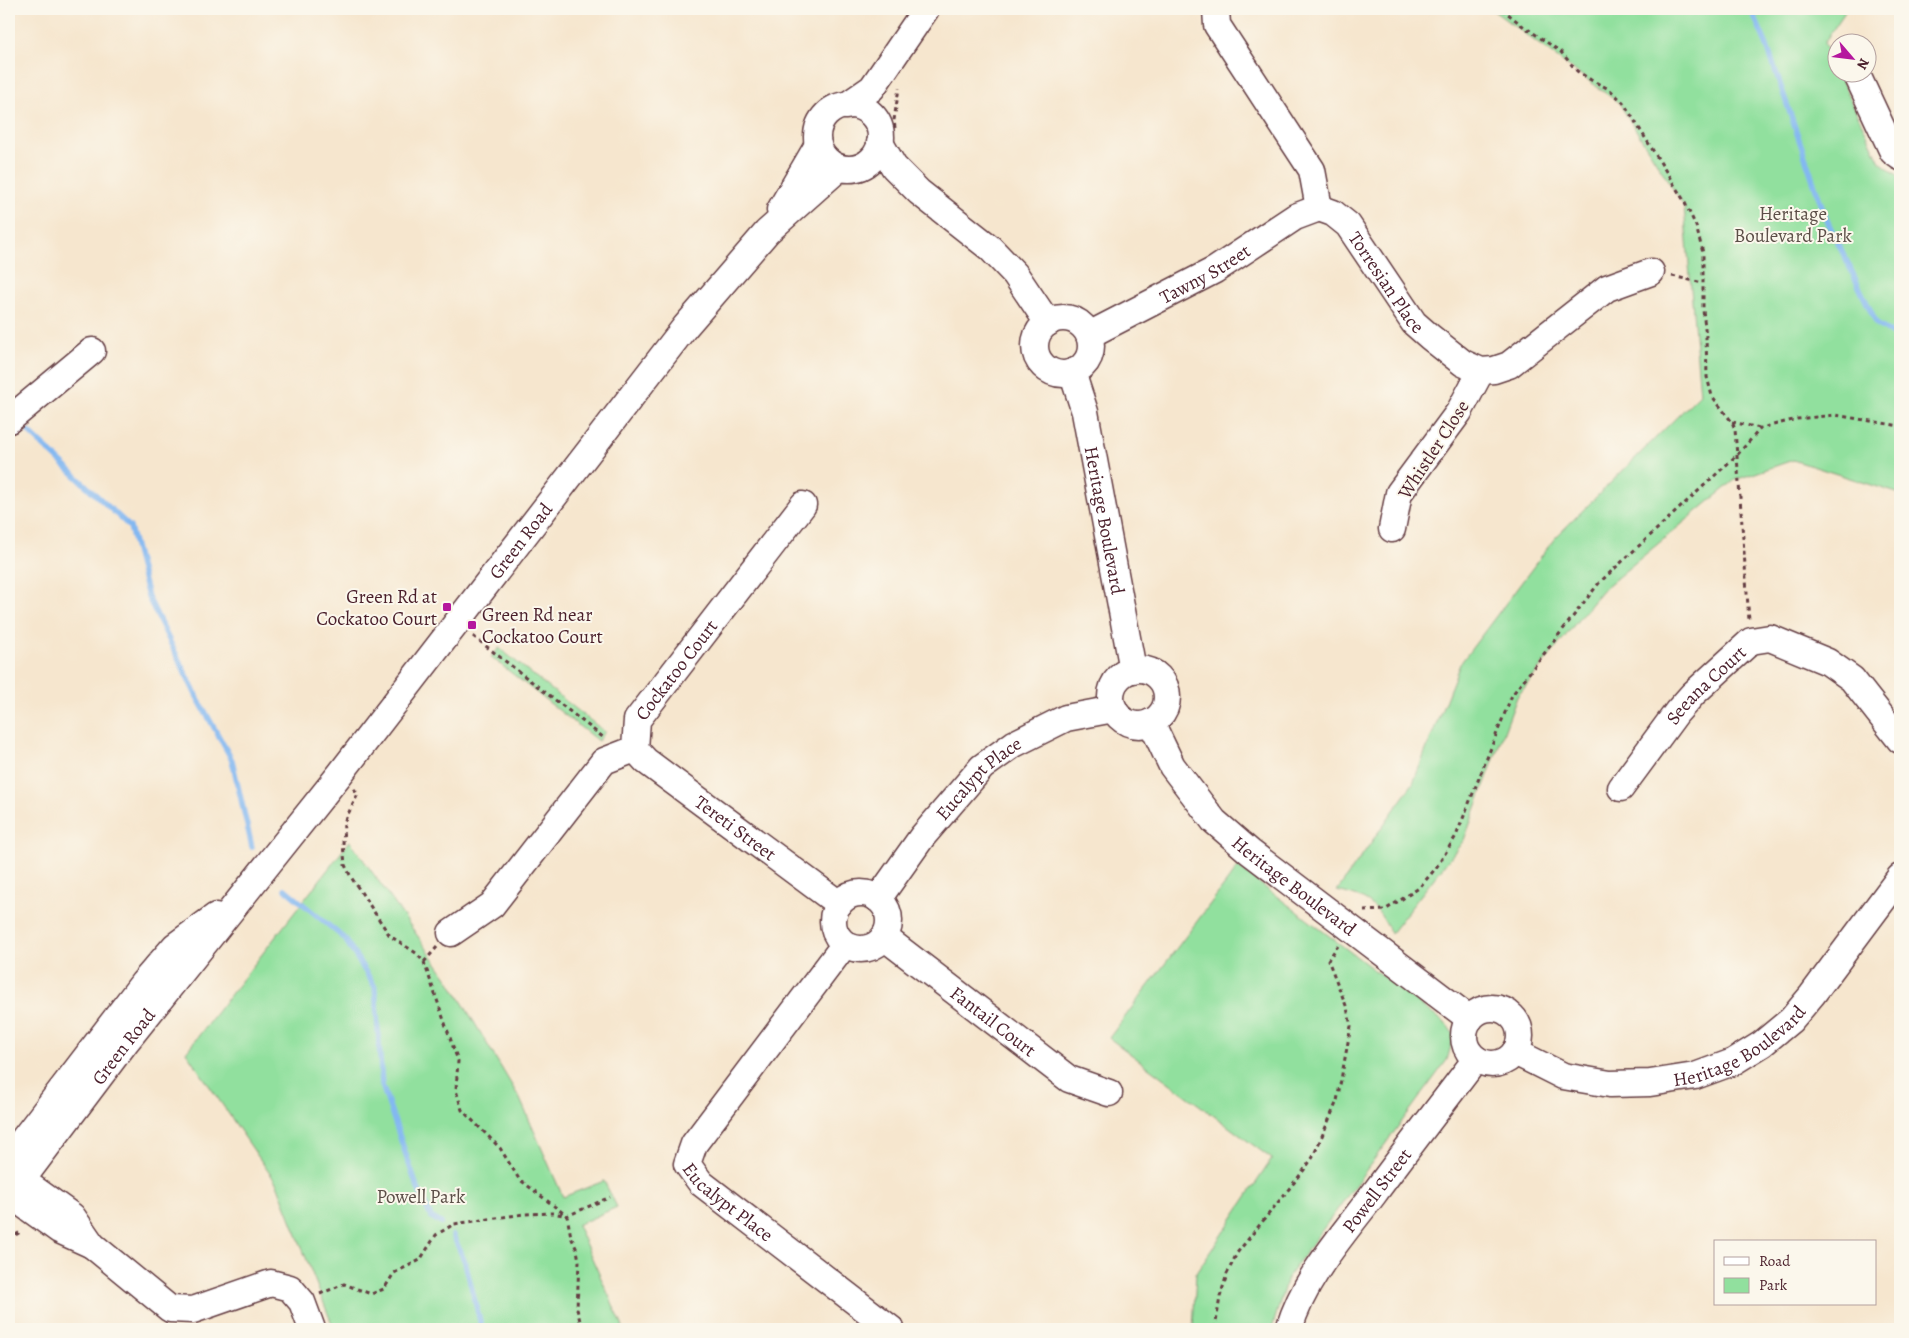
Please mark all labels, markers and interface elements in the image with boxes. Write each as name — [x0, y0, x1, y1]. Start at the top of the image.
north arrow — [1826, 32, 1876, 82]
text: N — [1852, 55, 1874, 73]
park label: Heritage Boulevard Park — [1734, 201, 1852, 249]
street label: Torresian Place — [1342, 227, 1429, 340]
street label: Tawny Street — [1155, 238, 1256, 310]
street label: Whistler Close — [1392, 395, 1476, 505]
street label: Heritage Boulevard — [1078, 444, 1131, 597]
street label: Green Road — [483, 497, 559, 585]
place label: Green Rd at Cockatoo Court — [316, 584, 437, 632]
marker: Green Rd at Cockatoo Court — [441, 601, 453, 613]
place label: Green Rd near Cockatoo Court — [482, 602, 603, 650]
street label: Cockatoo Court — [629, 615, 724, 726]
marker: Green Rd near Cockatoo Court — [466, 619, 478, 631]
street label: Seeana Court — [1660, 640, 1752, 730]
street label: Eucalypt Place — [930, 731, 1026, 826]
street label: Tereti Street — [689, 789, 781, 867]
street label: Heritage Boulevard — [1226, 830, 1362, 943]
street label: Fantail Court — [945, 980, 1041, 1063]
street label: Heritage Boulevard — [1671, 999, 1813, 1093]
street label: Green Road — [86, 1003, 162, 1090]
street label: Powell Street — [1336, 1143, 1418, 1239]
street label: Eucalypt Place — [676, 1157, 778, 1248]
park label: Powell Park — [376, 1184, 466, 1210]
legend — [1714, 1240, 1876, 1306]
text: Road — [1759, 1251, 1791, 1271]
text: Park — [1759, 1275, 1788, 1295]

